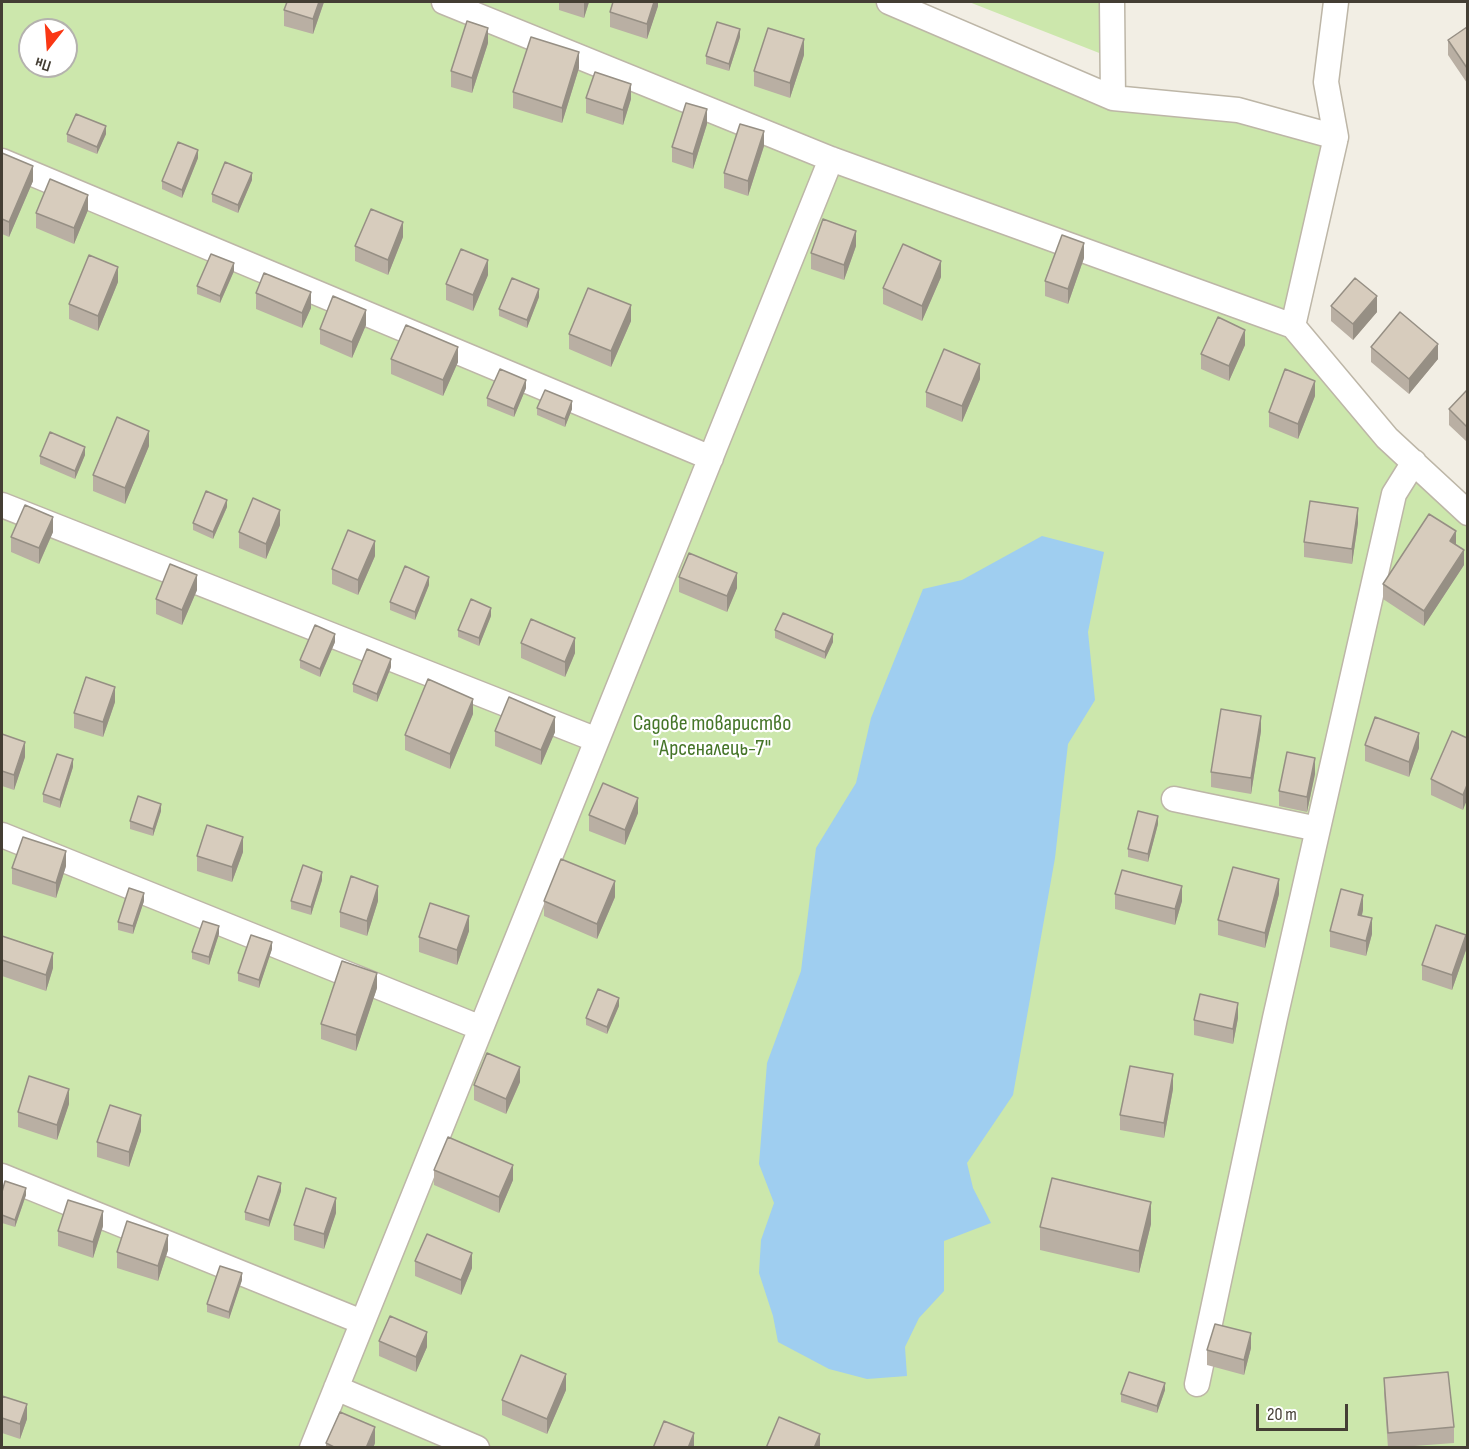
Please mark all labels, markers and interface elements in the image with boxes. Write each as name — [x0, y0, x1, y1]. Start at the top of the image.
north arrow — [18, 18, 78, 78]
text: Пн — [33, 52, 53, 75]
park label: Садове товариство "Арсеналець-7" — [633, 711, 791, 762]
scale bar — [1259, 1392, 1350, 1430]
text: 20 m — [1267, 1404, 1297, 1425]

